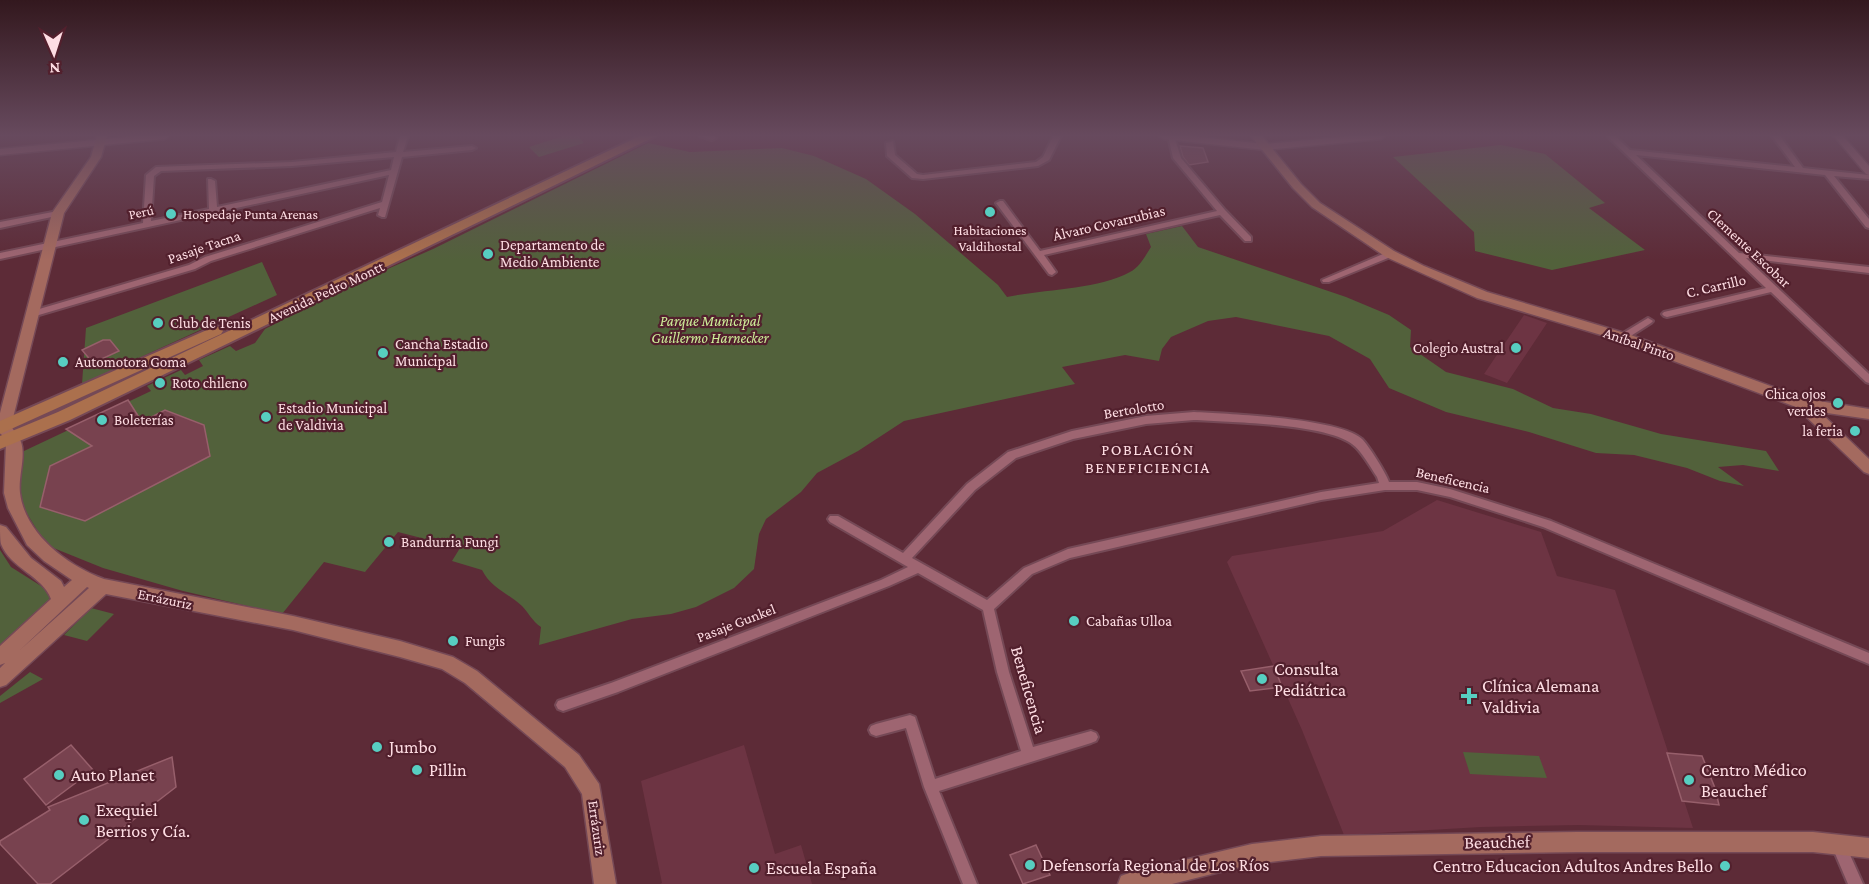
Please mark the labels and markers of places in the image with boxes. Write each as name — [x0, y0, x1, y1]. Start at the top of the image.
marker: Habitaciones Valdihostal — [983, 205, 997, 219]
place label: Hospedaje Punta Arenas — [183, 206, 318, 223]
marker: Hospedaje Punta Arenas — [164, 207, 178, 221]
place label: Habitaciones Valdihostal — [953, 222, 1027, 254]
place label: Departamento de Medio Ambiente — [500, 237, 605, 270]
marker: Departamento de Medio Ambiente — [481, 247, 495, 261]
place label: Club de Tenis — [170, 315, 251, 331]
marker: Club de Tenis — [151, 316, 165, 330]
place label: Cancha Estadio Municipal — [395, 336, 488, 370]
place label: Colegio Austral — [1413, 340, 1504, 357]
marker: Colegio Austral — [1509, 341, 1523, 355]
marker: Cancha Estadio Municipal — [376, 346, 390, 360]
place label: Automotora Goma — [75, 354, 186, 370]
marker: Automotora Goma — [56, 355, 70, 369]
place label: Roto chileno — [172, 375, 247, 391]
marker: Roto chileno — [153, 376, 167, 390]
place label: Chica ojos verdes — [1765, 386, 1826, 419]
marker: Chica ojos verdes — [1831, 396, 1845, 410]
place label: Estadio Municipal de Valdivia — [278, 400, 387, 433]
marker: Estadio Municipal de Valdivia — [259, 410, 273, 424]
place label: Boleterías — [114, 412, 174, 428]
marker: Boleterías — [95, 413, 109, 427]
place label: la feria — [1802, 423, 1843, 439]
marker: la feria — [1848, 424, 1862, 438]
place label: Bandurria Fungi — [401, 534, 499, 551]
marker: Bandurria Fungi — [382, 535, 396, 549]
place label: Cabañas Ulloa — [1086, 613, 1172, 629]
marker: Cabañas Ulloa — [1067, 614, 1081, 628]
place label: Fungis — [465, 633, 505, 650]
marker: Fungis — [446, 634, 460, 648]
place label: Consulta Pediátrica — [1274, 659, 1346, 700]
marker: Consulta Pediátrica — [1255, 672, 1269, 686]
place label: Clínica Alemana Valdivia — [1482, 676, 1599, 717]
marker: Clínica Alemana Valdivia — [1460, 687, 1478, 705]
place label: Jumbo — [387, 737, 437, 757]
marker: Jumbo — [370, 740, 384, 754]
place label: Pillin — [429, 760, 467, 780]
place label: Centro Médico Beauchef — [1701, 760, 1807, 801]
marker: Pillin — [410, 763, 424, 777]
place label: Auto Planet — [71, 765, 155, 785]
marker: Auto Planet — [52, 768, 66, 782]
marker: Centro Médico Beauchef — [1682, 773, 1696, 787]
place label: Exequiel Berrios y Cía. — [96, 800, 190, 841]
marker: Exequiel Berrios y Cía. — [77, 813, 91, 827]
place label: Defensoría Regional de Los Ríos — [1042, 855, 1269, 875]
place label: Centro Educacion Adultos Andres Bello — [1433, 856, 1713, 876]
place label: Escuela España — [766, 858, 877, 878]
marker: Defensoría Regional de Los Ríos — [1023, 858, 1037, 872]
marker: Centro Educacion Adultos Andres Bello — [1718, 859, 1732, 873]
marker: Escuela España — [747, 861, 761, 875]

